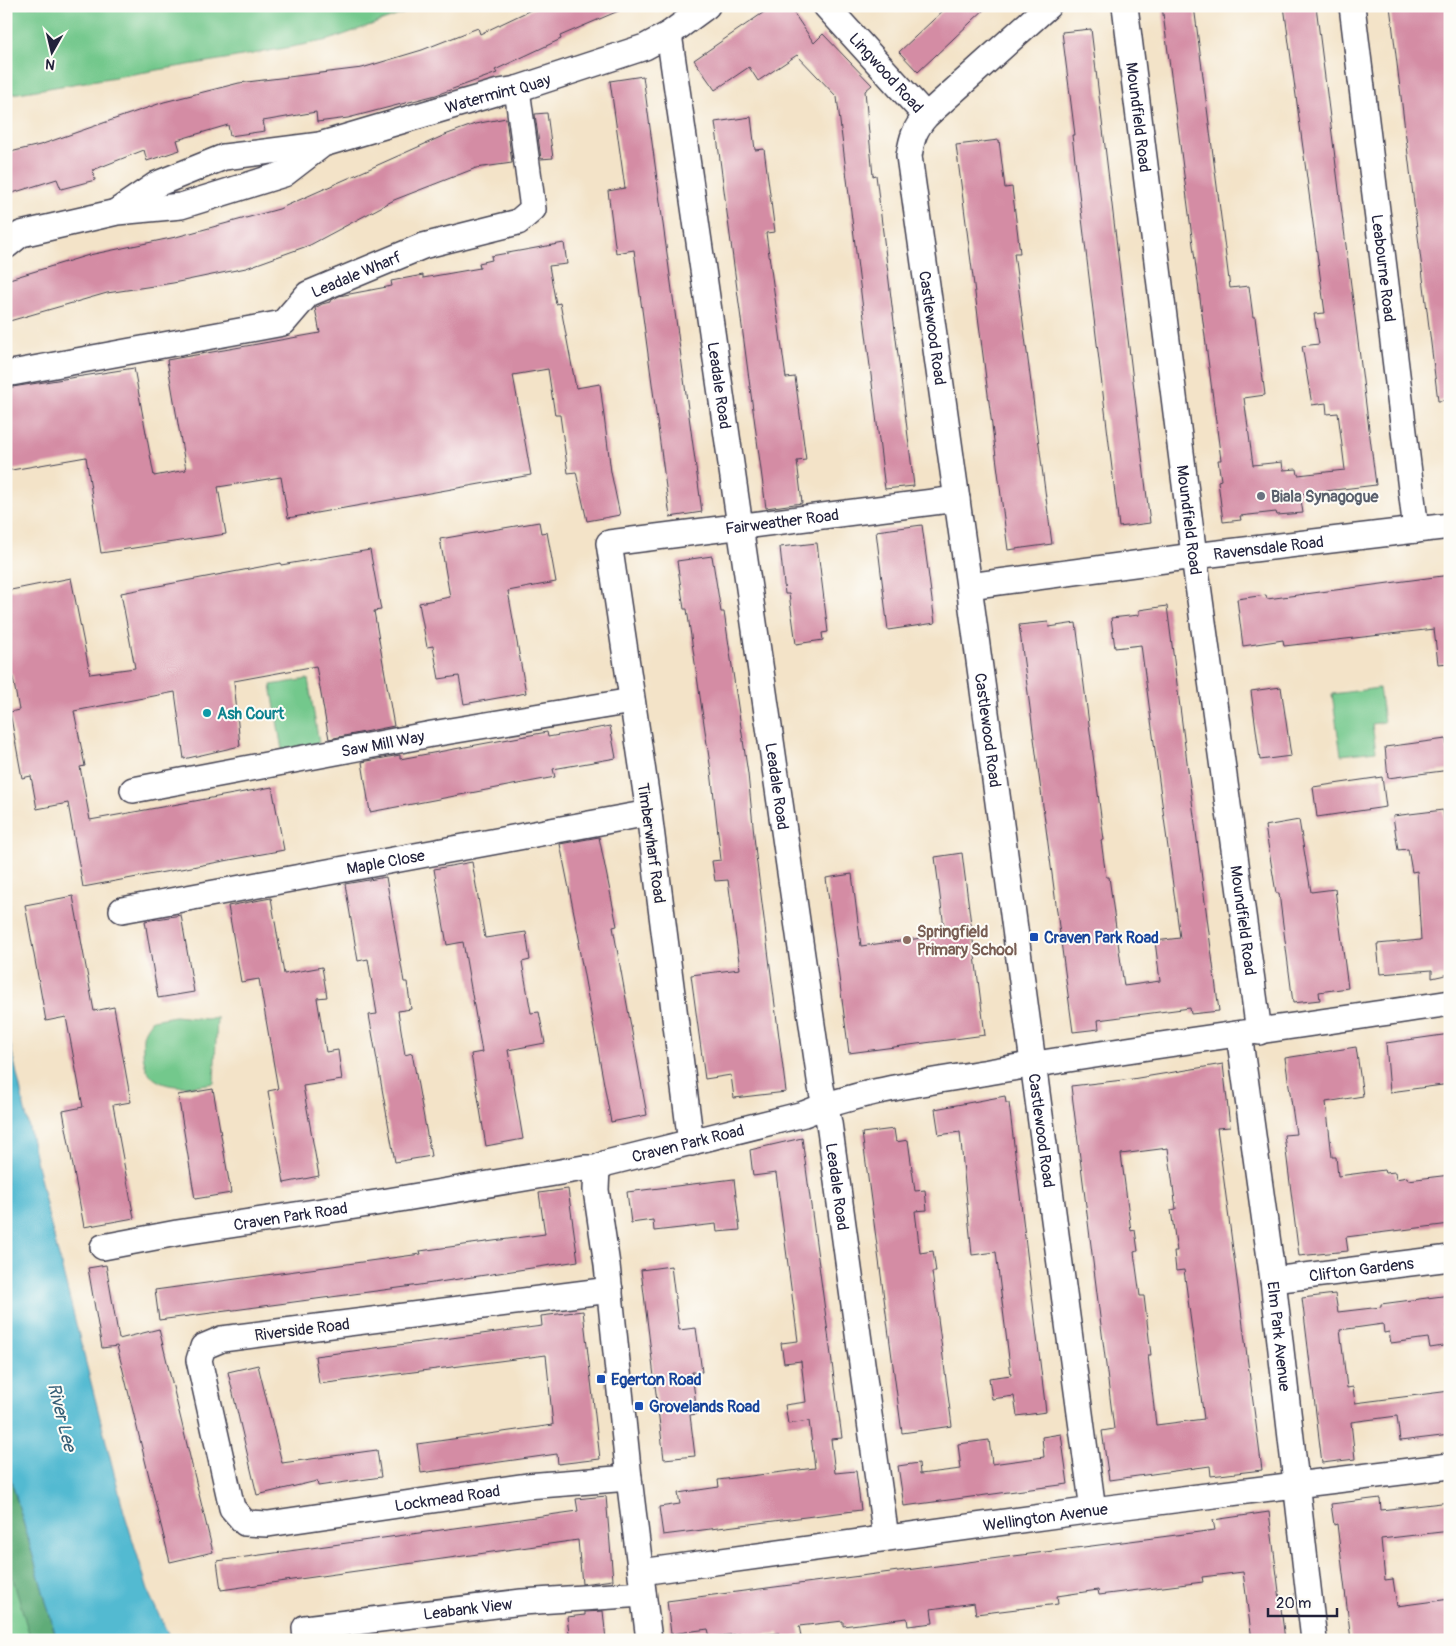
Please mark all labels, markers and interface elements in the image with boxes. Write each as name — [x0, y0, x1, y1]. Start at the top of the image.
north arrow — [28, 28, 78, 78]
street label: Lingwood Road — [844, 29, 927, 117]
text: N — [44, 55, 56, 73]
street label: Moundfield Road — [1121, 61, 1155, 173]
street label: Watermint Quay — [443, 70, 553, 118]
street label: Leabourne Road — [1367, 213, 1399, 323]
street label: Leadale Wharf — [308, 247, 405, 303]
street label: Castlewood Road — [914, 270, 950, 386]
street label: Leadale Road — [703, 341, 735, 430]
street label: Moundfield Road — [1172, 464, 1205, 576]
place label: Biala Synagogue — [1271, 487, 1379, 507]
marker: Biala Synagogue — [1255, 490, 1267, 502]
street label: Fairweather Road — [724, 505, 840, 539]
street label: Ravensdale Road — [1212, 532, 1325, 565]
street label: Castlewood Road — [970, 672, 1005, 789]
place label: Ash Court — [217, 704, 285, 724]
marker: Ash Court — [201, 707, 213, 719]
street label: Saw Mill Way — [339, 727, 426, 762]
street label: Leadale Road — [760, 741, 793, 831]
street label: Timberwharf Road — [633, 782, 669, 905]
street label: Maple Close — [345, 845, 427, 879]
street label: Moundfield Road — [1225, 864, 1260, 977]
place label: Springfield Primary School — [917, 922, 1017, 960]
place label: Craven Park Road — [1044, 928, 1159, 948]
marker: Craven Park Road — [1028, 931, 1040, 943]
marker: Springfield Primary School — [901, 934, 913, 946]
street label: Castlewood Road — [1024, 1072, 1059, 1189]
street label: Craven Park Road — [630, 1120, 746, 1167]
street label: Leadale Road — [821, 1142, 853, 1232]
street label: Craven Park Road — [232, 1198, 349, 1235]
street label: Clifton Gardens — [1308, 1254, 1415, 1286]
street label: Elm Park Avenue — [1262, 1280, 1295, 1393]
street label: Riverside Road — [253, 1314, 351, 1346]
place label: Egerton Road — [611, 1370, 702, 1390]
marker: Egerton Road — [595, 1373, 607, 1385]
water label: River Lee — [42, 1381, 82, 1456]
place label: Grovelands Road — [649, 1397, 760, 1417]
marker: Grovelands Road — [633, 1400, 645, 1412]
street label: Lockmead Road — [393, 1481, 502, 1516]
street label: Wellington Avenue — [982, 1499, 1109, 1536]
scale bar — [1268, 1586, 1337, 1618]
street label: Leabank View — [422, 1594, 514, 1625]
text: 20 m — [1276, 1594, 1311, 1613]

